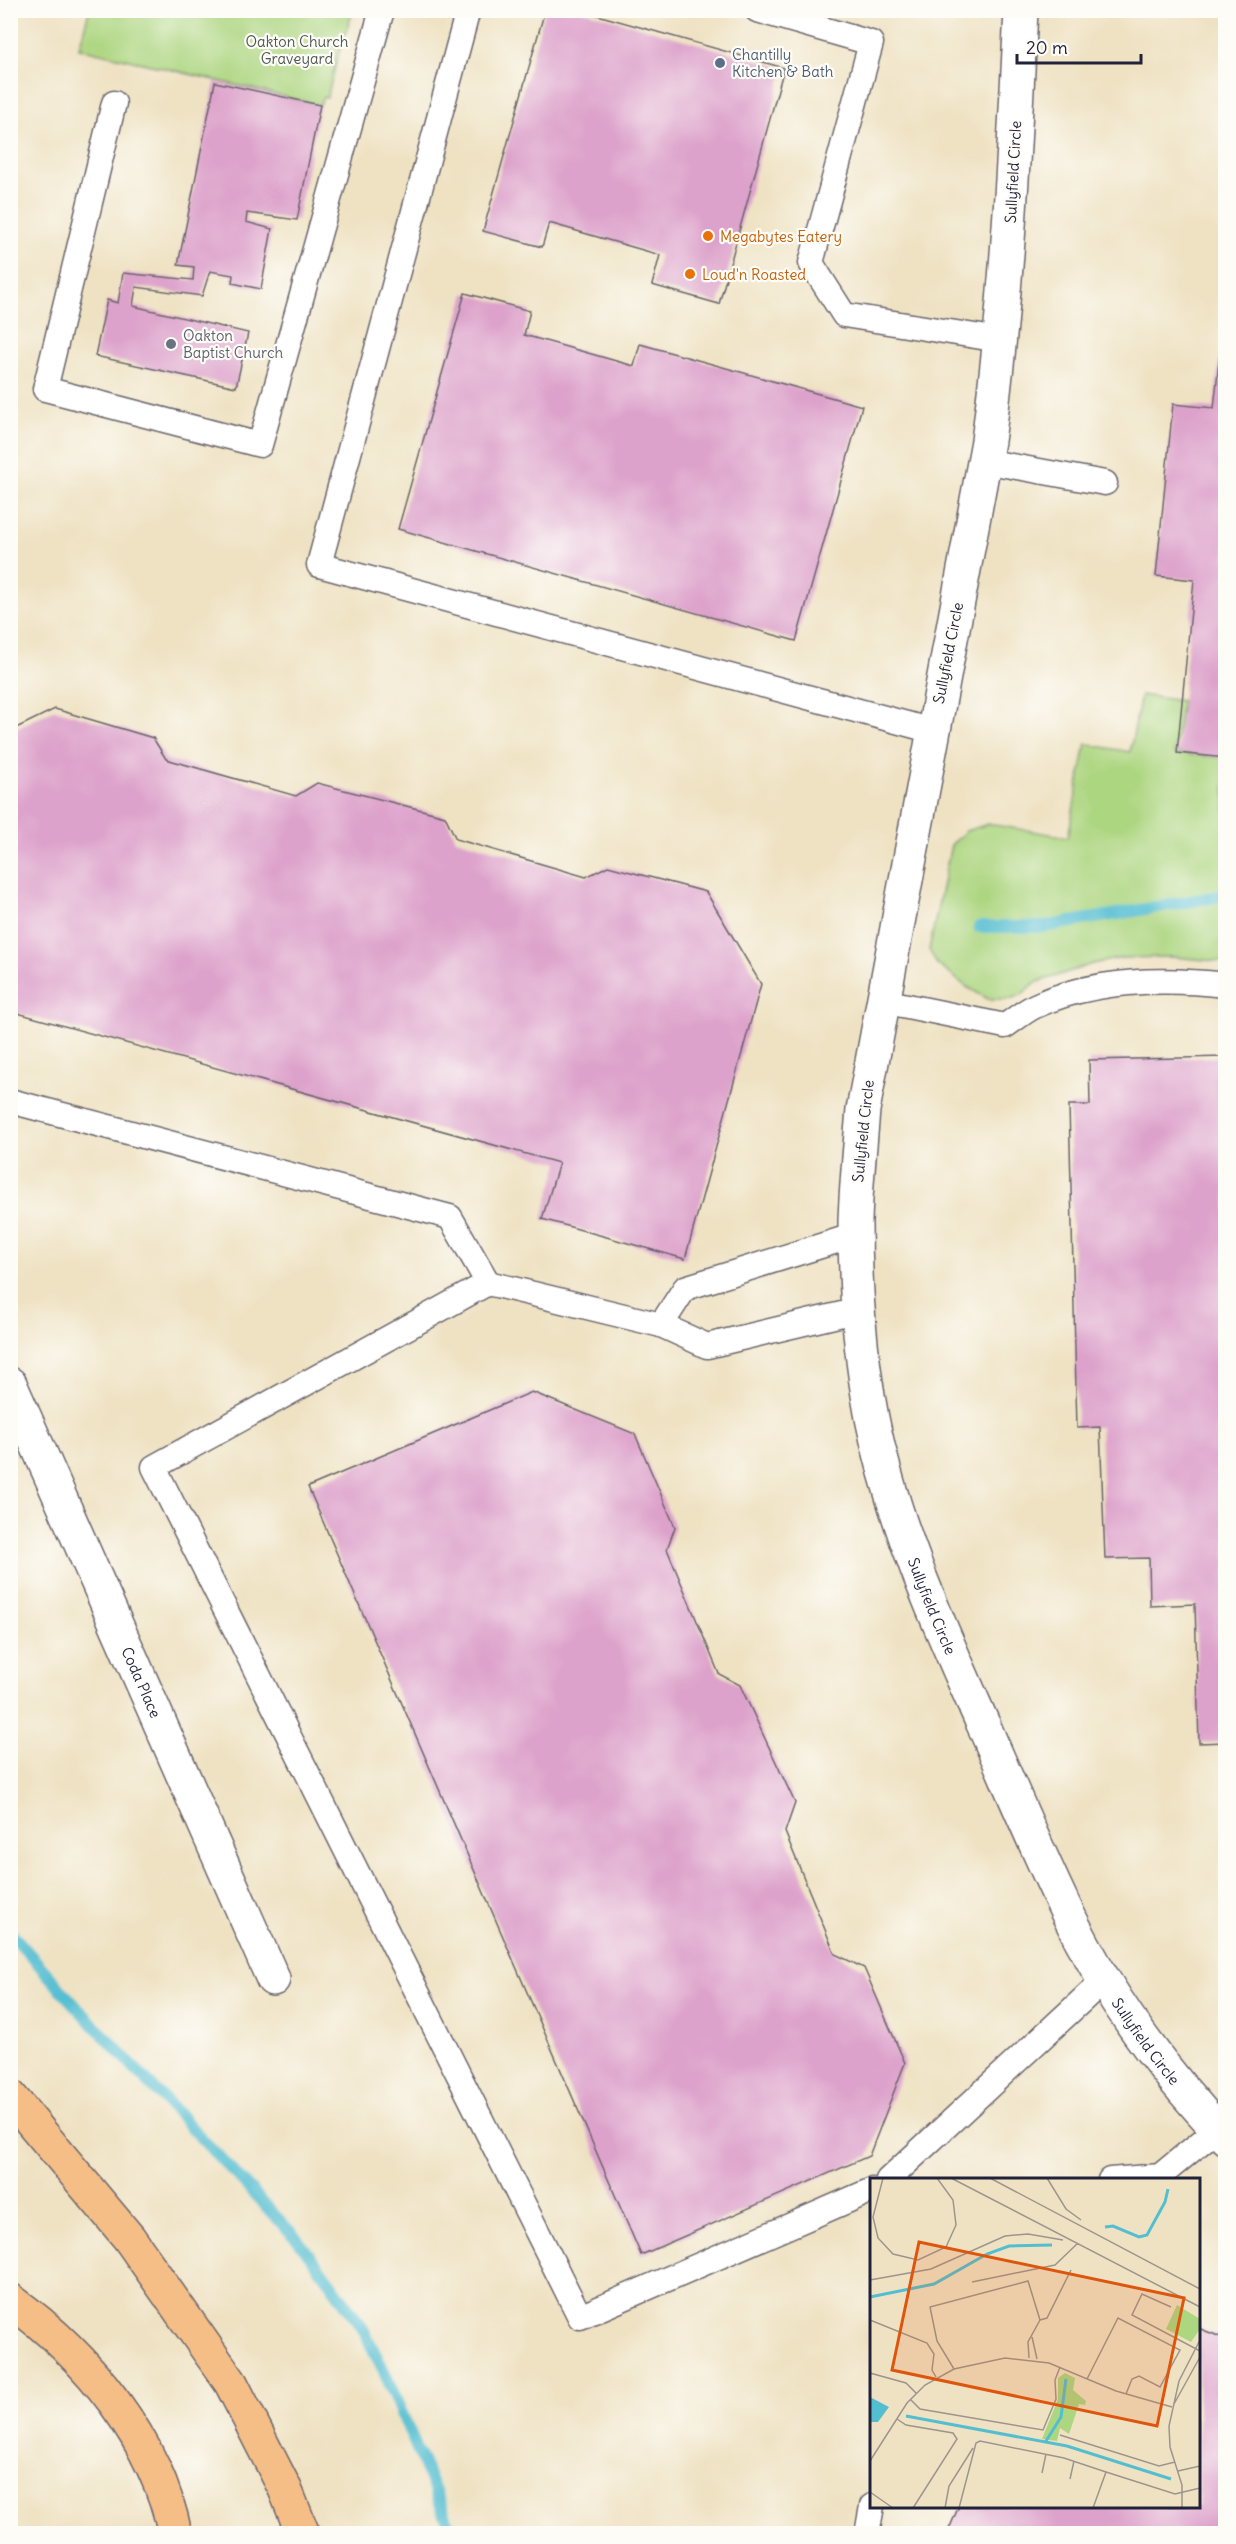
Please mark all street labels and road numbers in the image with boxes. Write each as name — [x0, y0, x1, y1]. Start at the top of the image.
street label: Sullyfield Circle — [1001, 120, 1025, 224]
street label: Sullyfield Circle — [929, 601, 967, 705]
street label: Sullyfield Circle — [848, 1079, 878, 1183]
street label: Sullyfield Circle — [904, 1555, 961, 1657]
street label: Coda Place — [118, 1644, 166, 1721]
street label: Sullyfield Circle — [1108, 1994, 1184, 2088]

